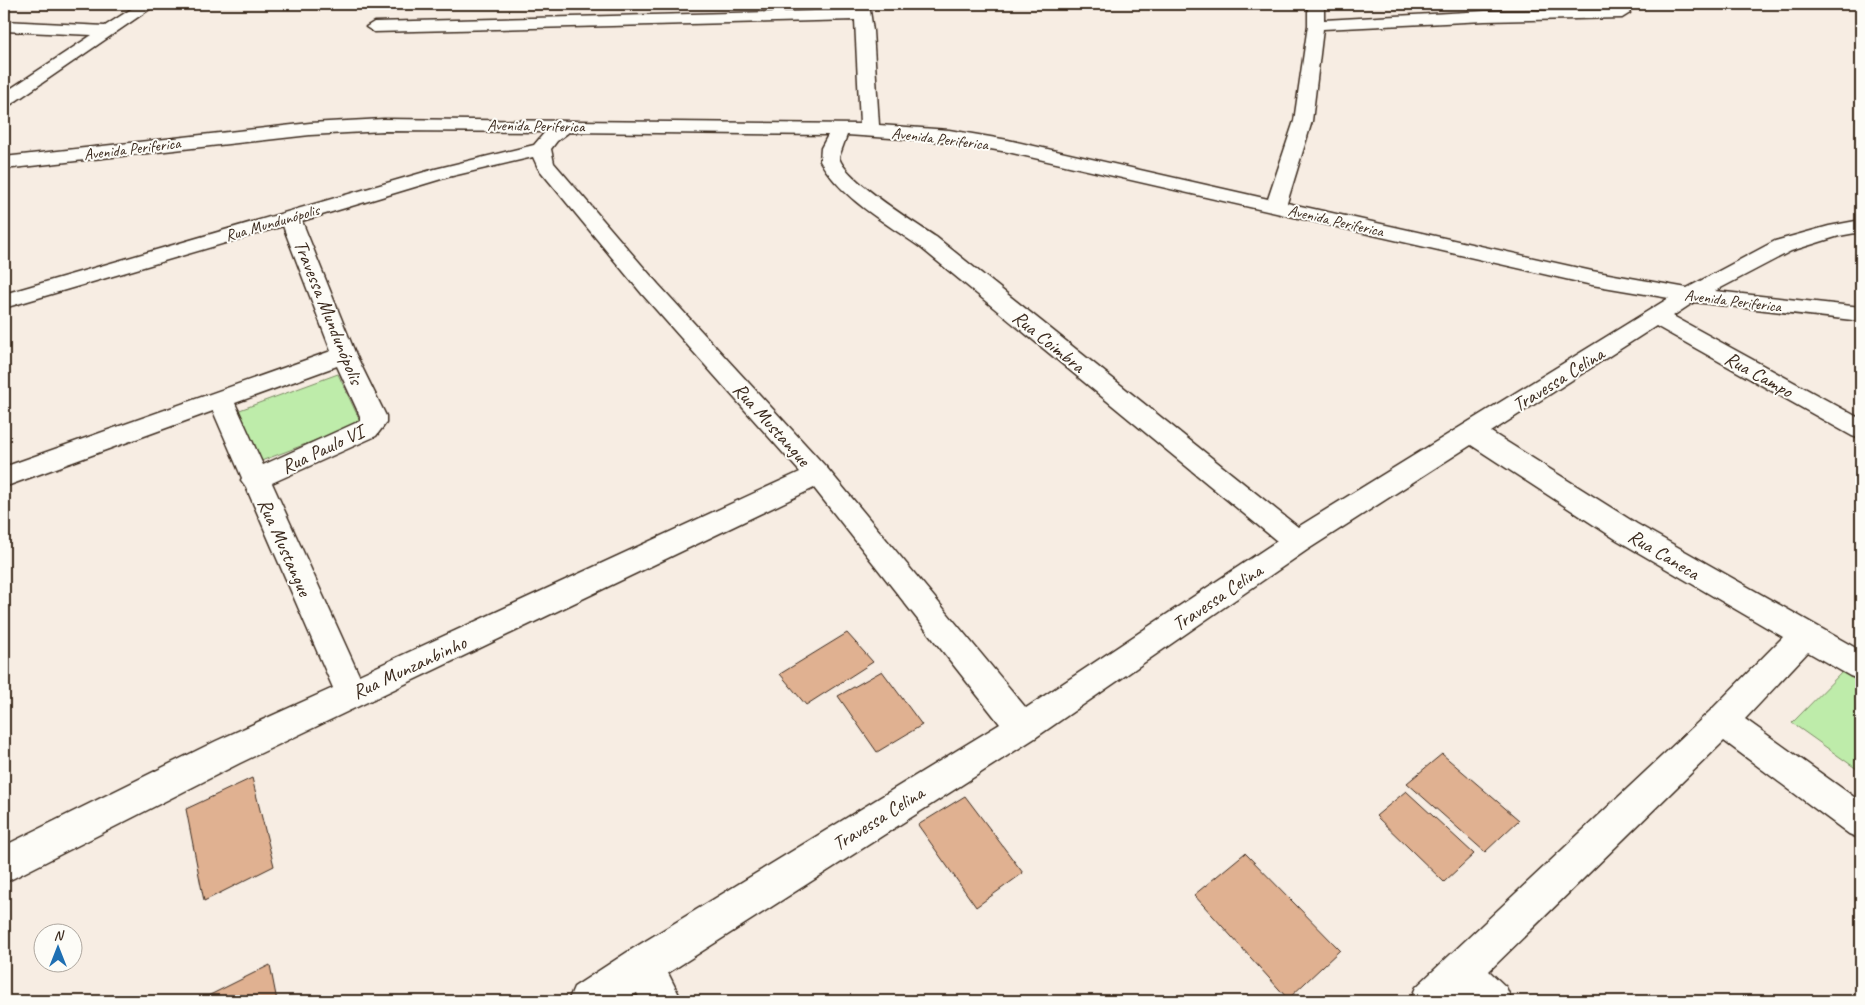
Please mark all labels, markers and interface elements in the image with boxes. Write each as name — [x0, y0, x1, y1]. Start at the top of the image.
street label: Avenida Periferica — [487, 115, 586, 137]
street label: Avenida Periferica — [890, 123, 991, 155]
street label: Avenida Periferica — [83, 133, 183, 165]
street label: Rua Mundunópolis — [223, 200, 323, 246]
street label: Avenida Periferica — [1286, 200, 1387, 242]
street label: Travessa Mundunópolis — [288, 236, 370, 390]
street label: Avenida Periferica — [1683, 285, 1784, 317]
street label: Rua Coimbra — [1007, 305, 1091, 379]
street label: Travessa Celina — [1508, 340, 1610, 417]
street label: Rua Campo — [1720, 346, 1798, 404]
street label: Rua Mustangue — [727, 377, 817, 473]
street label: Rua Paulo VI — [277, 417, 372, 479]
street label: Rua Mustangue — [252, 494, 318, 601]
street label: Rua Caneca — [1624, 523, 1706, 586]
street label: Travessa Celina — [1167, 557, 1269, 637]
street label: Rua Munzanbinho — [348, 630, 471, 705]
street label: Travessa Celina — [828, 779, 930, 856]
north arrow — [32, 922, 82, 972]
text: N — [54, 927, 65, 944]

